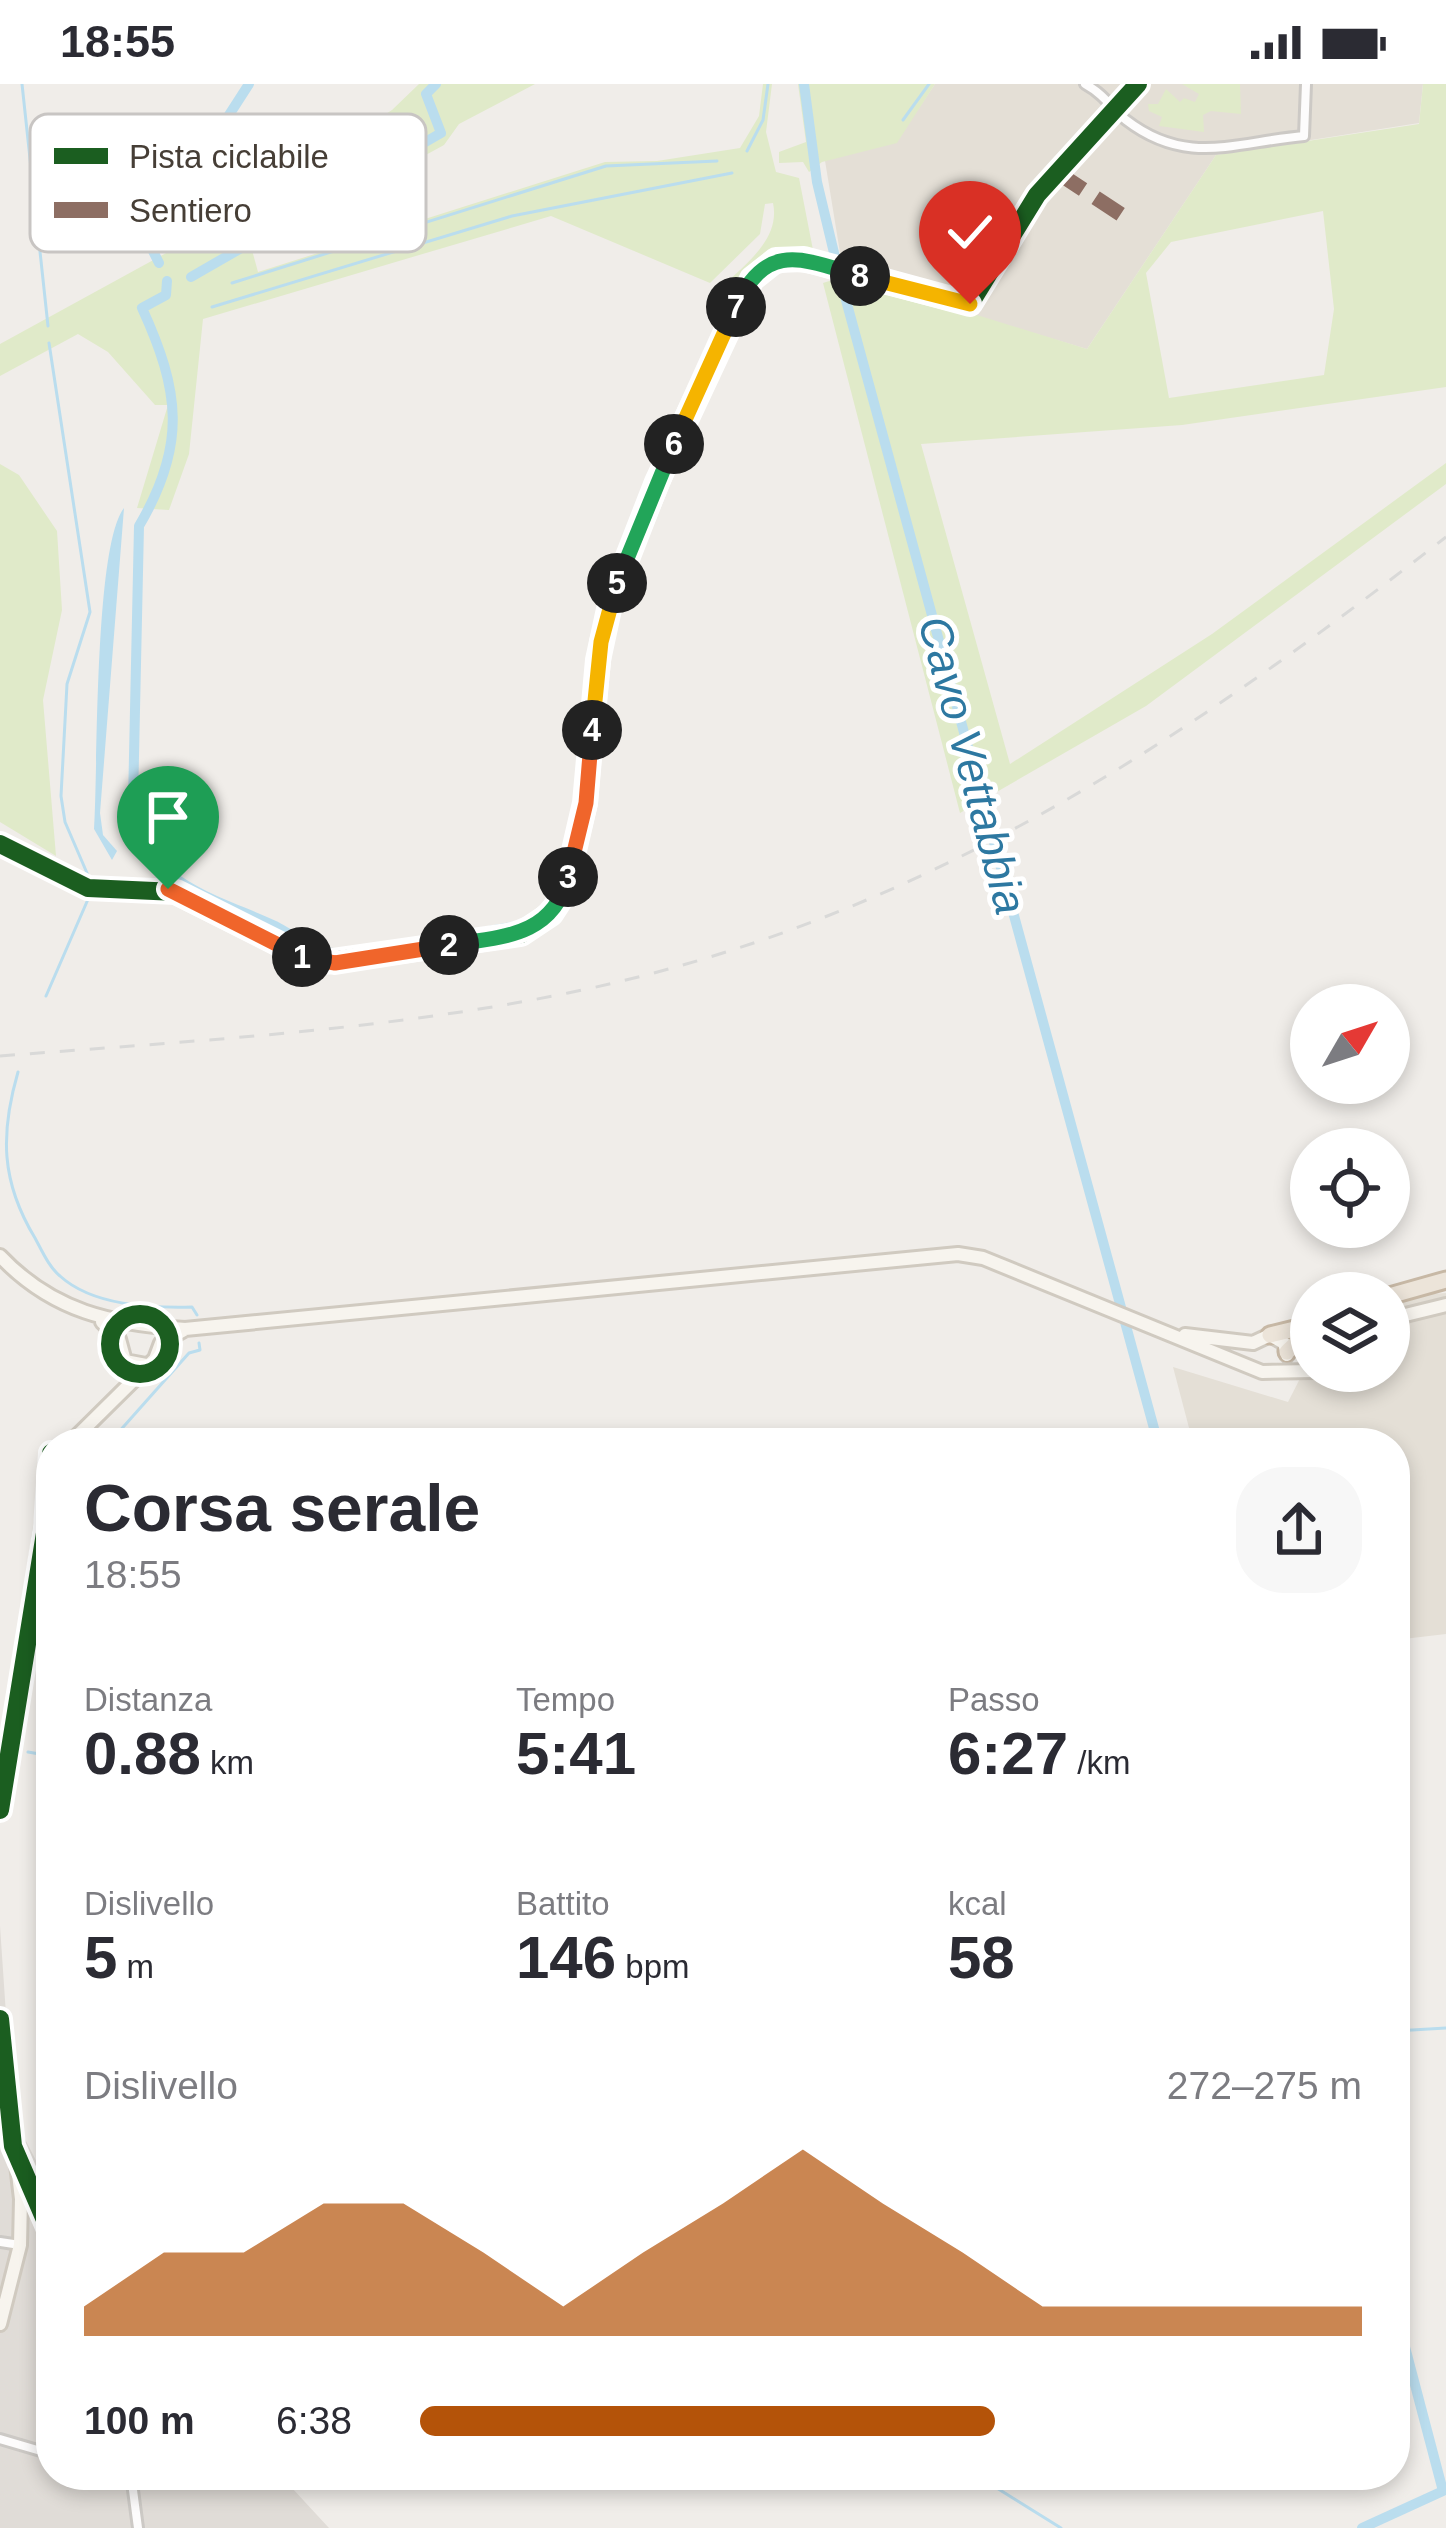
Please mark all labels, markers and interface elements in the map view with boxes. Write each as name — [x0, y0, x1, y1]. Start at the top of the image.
text: 18:55 — [60, 16, 175, 67]
legend — [30, 114, 426, 252]
text: Pista ciclabile — [129, 138, 329, 175]
pin — [919, 181, 1021, 304]
text: Sentiero — [129, 192, 252, 229]
icon: check — [937, 199, 1003, 265]
pin: 8 — [830, 246, 890, 306]
text: 8 — [851, 257, 869, 294]
pin: 7 — [706, 277, 766, 337]
text: 7 — [727, 288, 745, 325]
pin: 6 — [644, 414, 704, 474]
text: 6 — [665, 425, 683, 462]
pin: 5 — [587, 553, 647, 613]
text: 5 — [608, 564, 626, 601]
water label: Cavo Vettabbia — [908, 611, 1037, 920]
pin: 4 — [562, 700, 622, 760]
text: 4 — [583, 711, 601, 748]
pin — [117, 766, 219, 889]
icon: arrive — [135, 784, 201, 850]
pin: 3 — [538, 847, 598, 907]
text: 3 — [559, 858, 577, 895]
pin: 2 — [419, 915, 479, 975]
text: 2 — [440, 926, 458, 963]
pin: 1 — [272, 927, 332, 987]
text: 1 — [293, 938, 311, 975]
north arrow — [1290, 984, 1410, 1104]
map controls — [1290, 984, 1410, 1392]
button: locate — [1290, 1128, 1410, 1248]
button: layers — [1290, 1272, 1410, 1392]
button: share — [1236, 1467, 1362, 1593]
text: Corsa serale — [84, 1471, 480, 1545]
text: 18:55 — [84, 1553, 182, 1596]
text: Distanza — [84, 1681, 212, 1718]
text: Tempo — [516, 1681, 615, 1718]
text: Passo — [948, 1681, 1040, 1718]
text: 0.88 — [84, 1720, 201, 1787]
text: 5:41 — [516, 1720, 636, 1787]
text: 6:27 — [948, 1720, 1068, 1787]
text: km — [201, 1744, 254, 1781]
text: /km — [1068, 1744, 1130, 1781]
text: Dislivello — [84, 1885, 214, 1922]
text: Battito — [516, 1885, 610, 1922]
text: kcal — [948, 1885, 1007, 1922]
text: 5 — [84, 1924, 117, 1991]
text: 146 — [516, 1924, 616, 1991]
text: 58 — [948, 1924, 1015, 1991]
text: m — [117, 1948, 154, 1985]
text: bpm — [616, 1948, 689, 1985]
text: Dislivello — [84, 2064, 238, 2107]
text: 272–275 m — [1167, 2064, 1362, 2107]
text: 100 m — [84, 2399, 195, 2442]
text: 6:38 — [276, 2399, 352, 2442]

